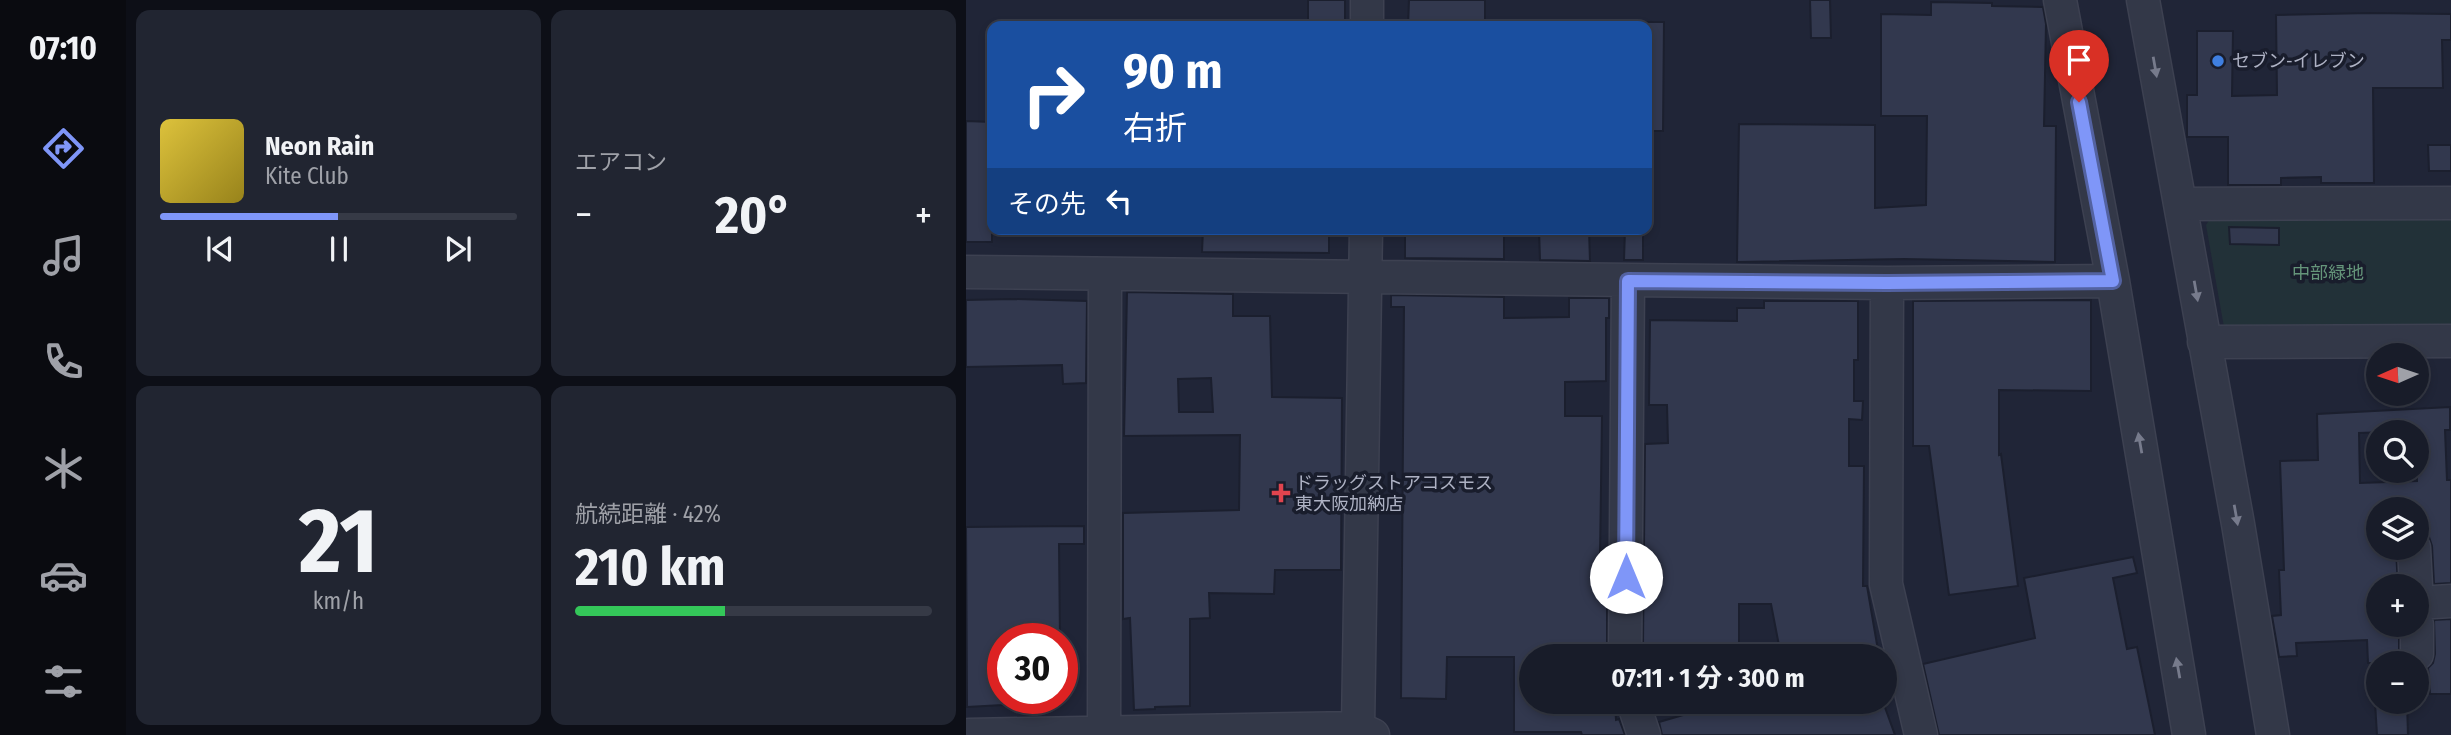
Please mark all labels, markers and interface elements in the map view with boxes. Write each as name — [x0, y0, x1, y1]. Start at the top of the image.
text: 07:10 — [29, 29, 97, 67]
pin — [2049, 30, 2109, 102]
icon: arrive — [2060, 41, 2098, 79]
text: 90 m — [1123, 42, 1223, 101]
icon: right — [1008, 49, 1099, 140]
place label: セブン-イレブン — [2232, 50, 2365, 72]
marker: セブン-イレブン — [2210, 53, 2226, 69]
one-way arrow — [2150, 56, 2161, 78]
text: 右折 — [1123, 109, 1187, 147]
icon: directions — [39, 124, 88, 173]
text: Neon Rain — [265, 131, 374, 162]
text: エアコン — [575, 148, 667, 176]
text: Kite Club — [265, 162, 349, 190]
icon: left — [1100, 182, 1138, 220]
text: 20° — [715, 184, 792, 247]
text: その先 — [1008, 189, 1086, 220]
text: − — [575, 192, 592, 238]
text: + — [915, 192, 932, 238]
icon: previous — [201, 230, 239, 268]
icon: pause — [320, 230, 358, 268]
icon: next — [439, 230, 477, 268]
icon: music — [39, 231, 88, 280]
park label: 中部緑地 — [2292, 262, 2364, 284]
one-way arrow — [2190, 280, 2201, 302]
icon: phone — [39, 337, 88, 386]
north arrow — [2366, 343, 2429, 406]
map controls — [2366, 343, 2429, 714]
button: search — [2366, 420, 2429, 483]
one-way arrow — [2134, 432, 2145, 454]
icon: climate — [39, 444, 88, 493]
place label: ドラッグストアコスモス 東大阪加納店 — [1295, 472, 1493, 515]
marker: ドラッグストアコスモス 東大阪加納店 — [1273, 485, 1289, 501]
text: 21 — [299, 487, 378, 596]
button: layers — [2366, 497, 2429, 560]
text: 航続距離 · 42% — [575, 500, 721, 528]
one-way arrow — [2231, 504, 2242, 526]
text: 210 km — [575, 536, 726, 599]
position arrow — [1589, 540, 1663, 614]
icon: car — [39, 551, 88, 600]
button: + — [2366, 574, 2429, 637]
text: km/h — [313, 587, 364, 615]
speed limit sign: 30 — [987, 623, 1078, 714]
button: − — [2366, 651, 2429, 714]
icon: filters — [39, 657, 88, 706]
one-way arrow — [2172, 657, 2183, 679]
text: 07:11 · 1 分 · 300 m — [1611, 663, 1805, 694]

